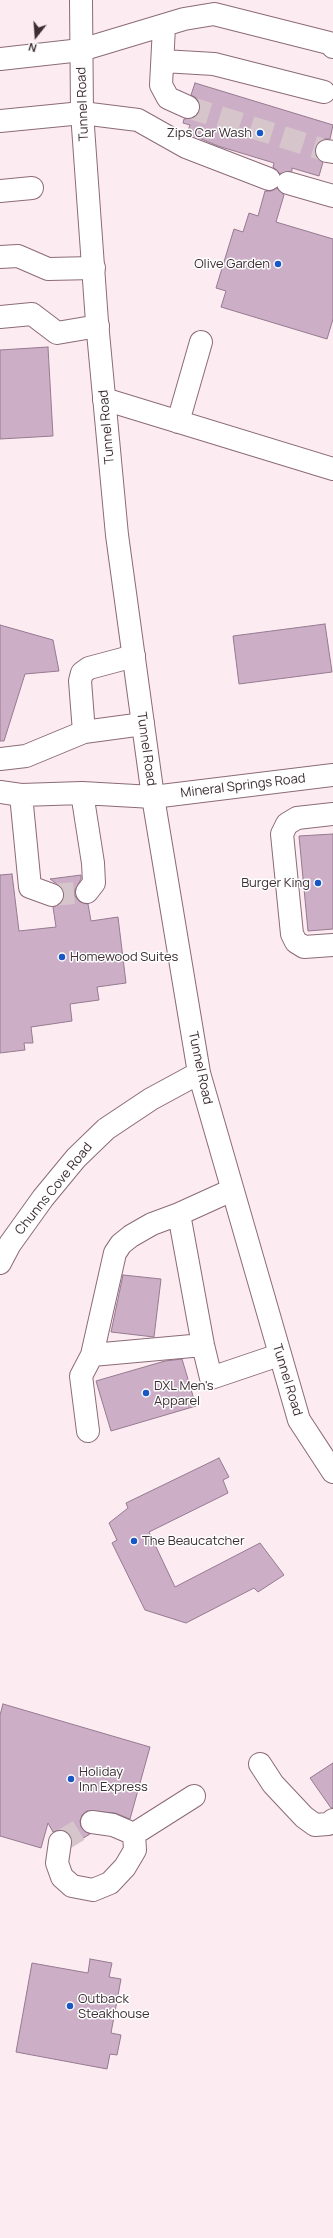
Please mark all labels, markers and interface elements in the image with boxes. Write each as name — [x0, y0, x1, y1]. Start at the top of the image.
north arrow — [16, 16, 56, 56]
text: N — [26, 40, 38, 56]
street label: Tunnel Road — [74, 67, 92, 141]
place label: Zips Car Wash — [167, 125, 252, 141]
marker: Zips Car Wash — [255, 128, 265, 138]
place label: Olive Garden — [194, 256, 270, 272]
marker: Olive Garden — [273, 259, 283, 269]
street label: Tunnel Road — [96, 389, 118, 465]
street label: Tunnel Road — [133, 711, 159, 787]
street label: Mineral Springs Road — [180, 771, 306, 801]
place label: Burger King — [241, 875, 310, 891]
marker: Burger King — [313, 878, 323, 888]
place label: Homewood Suites — [70, 949, 178, 965]
marker: Homewood Suites — [57, 952, 67, 962]
street label: Tunnel Road — [185, 1030, 215, 1106]
street label: Chunns Cove Road — [12, 1140, 96, 1238]
street label: Tunnel Road — [269, 1342, 305, 1418]
place label: DXL Men's Apparel — [154, 1378, 214, 1409]
marker: DXL Men's Apparel — [141, 1388, 151, 1398]
place label: The Beaucatcher — [142, 1533, 245, 1549]
marker: The Beaucatcher — [129, 1536, 139, 1546]
place label: Holiday Inn Express — [79, 1764, 148, 1795]
marker: Holiday Inn Express — [66, 1774, 76, 1784]
place label: Outback Steakhouse — [78, 1991, 150, 2022]
marker: Outback Steakhouse — [65, 2001, 75, 2011]

